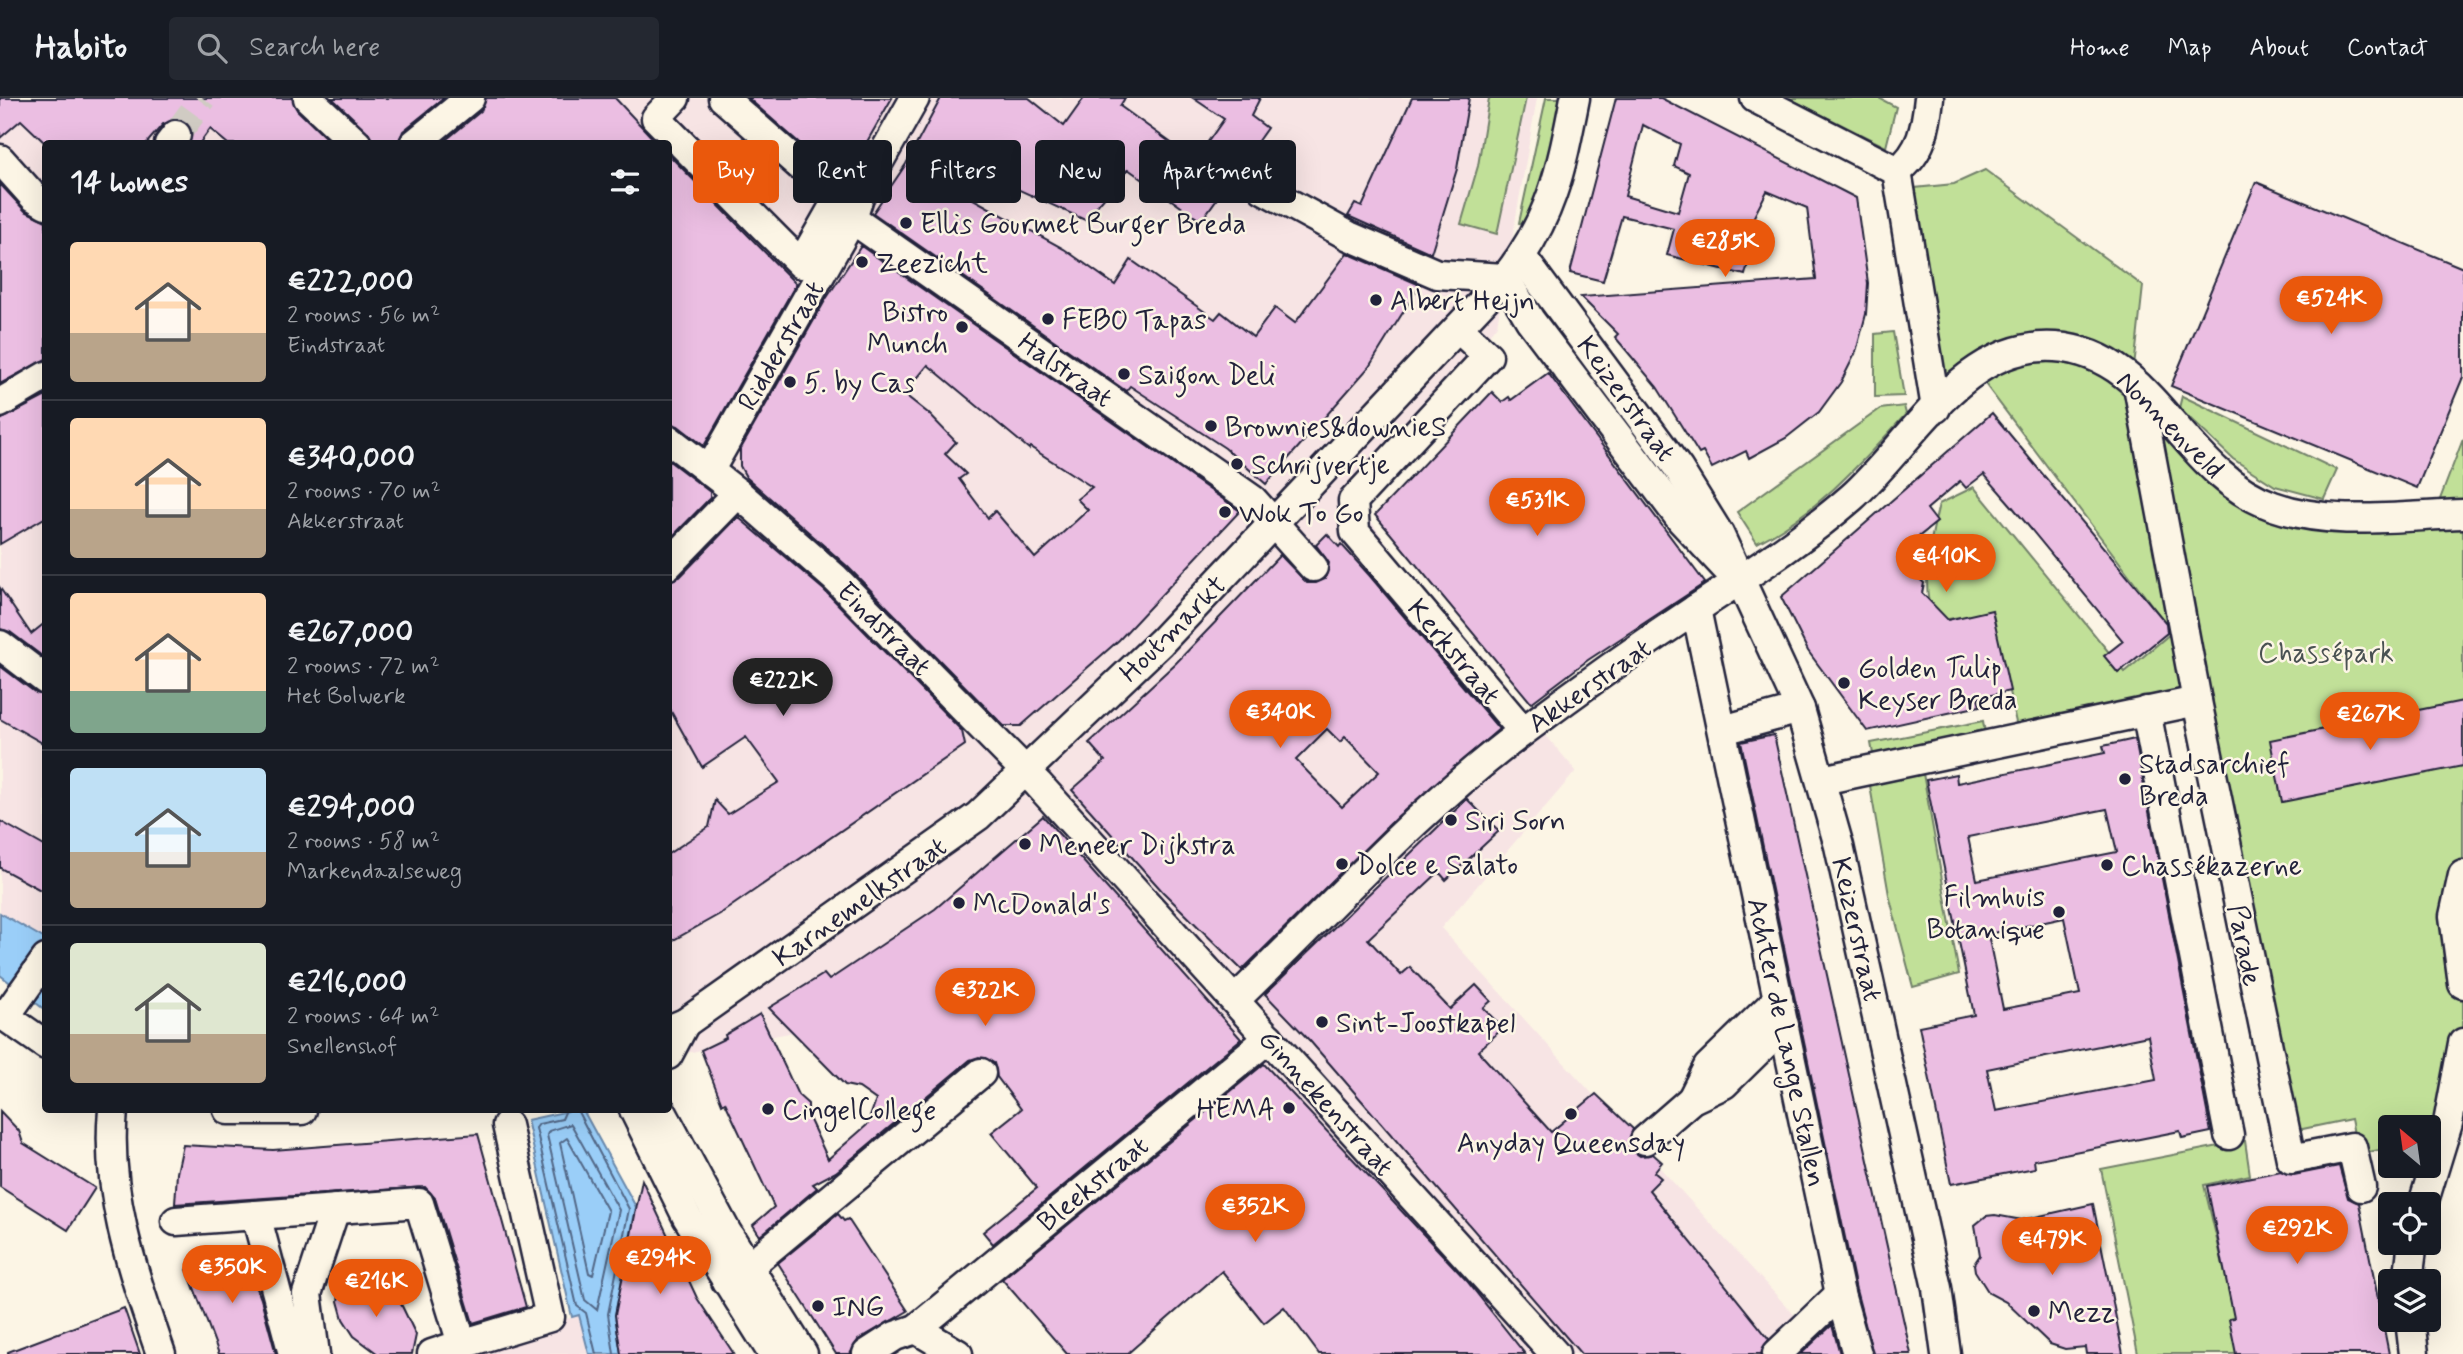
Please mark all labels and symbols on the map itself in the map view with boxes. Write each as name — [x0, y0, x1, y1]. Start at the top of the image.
place label: Ellis Gourmet Burger Breda — [920, 207, 1246, 247]
marker: Ellis Gourmet Burger Breda — [898, 215, 914, 231]
pin: €285K — [1676, 220, 1774, 279]
place label: Zeezicht — [876, 246, 988, 283]
marker: Zeezicht — [854, 254, 870, 270]
street label: Ridderstraat — [730, 274, 834, 418]
pin: €524K — [2282, 276, 2380, 336]
place label: Albert Heijn — [1390, 284, 1535, 321]
marker: Albert Heijn — [1368, 292, 1384, 308]
place label: Bistro Munch — [867, 295, 948, 364]
place label: FEBO Tapas — [1062, 303, 1207, 340]
marker: FEBO Tapas — [1040, 311, 1056, 327]
marker: Bistro Munch — [954, 319, 970, 335]
street label: Halstraat — [1010, 325, 1119, 417]
street label: Keizerstraat — [1567, 329, 1683, 470]
place label: Saigon Deli — [1138, 358, 1276, 398]
street label: Nonnenveld — [2107, 364, 2231, 488]
place label: 5. by Cas — [804, 366, 915, 403]
marker: Saigon Deli — [1116, 366, 1132, 382]
marker: 5. by Cas — [782, 374, 798, 390]
place label: Brownies&downieS — [1225, 410, 1446, 447]
marker: Brownies&downieS — [1203, 418, 1219, 434]
place label: Schrijvertje — [1251, 448, 1390, 485]
marker: Schrijvertje — [1229, 456, 1245, 472]
pin: €531K — [1488, 478, 1586, 538]
place label: Wok To Go — [1239, 496, 1364, 533]
marker: Wok To Go — [1217, 504, 1233, 520]
pin: €410K — [1897, 534, 1995, 594]
street label: Houtmarkt — [1112, 568, 1235, 691]
street label: Eindstraat — [828, 574, 939, 685]
street label: Kerkstraat — [1398, 592, 1508, 713]
street label: Akkerstraat — [1521, 631, 1659, 743]
park label: Chassépark — [2258, 636, 2394, 673]
place label: Golden Tulip Keyser Breda — [1858, 651, 2018, 720]
pin: €222K — [734, 658, 832, 718]
marker: Golden Tulip Keyser Breda — [1836, 675, 1852, 691]
pin: €340K — [1231, 690, 1329, 750]
pin: €267K — [2321, 692, 2419, 752]
place label: Stadsarchief Breda — [2139, 747, 2289, 816]
marker: Stadsarchief Breda — [2117, 771, 2133, 787]
place label: Siri Sorn — [1465, 804, 1566, 841]
marker: Siri Sorn — [1443, 812, 1459, 828]
place label: Meneer Dijkstra — [1039, 828, 1236, 865]
street label: Karnemelkstraat — [766, 829, 955, 977]
marker: Meneer Dijkstra — [1017, 836, 1033, 852]
place label: Dolce e Salato — [1356, 848, 1518, 885]
place label: Chassékazerne — [2121, 849, 2302, 886]
street label: Keizerstraat — [1821, 854, 1890, 1005]
marker: Dolce e Salato — [1334, 856, 1350, 872]
marker: Chassékazerne — [2099, 857, 2115, 873]
place label: Filmhuis Botanique — [1927, 880, 2045, 949]
place label: McDonald's — [973, 887, 1110, 924]
marker: McDonald's — [951, 895, 967, 911]
street label: Achter de Lange Stallen — [1735, 895, 1834, 1191]
street label: Parade — [2218, 901, 2270, 989]
marker: Filmhuis Botanique — [2051, 904, 2067, 920]
pin: €322K — [936, 968, 1034, 1028]
place label: Sint-Joostkapel — [1336, 1006, 1515, 1043]
marker: Sint-Joostkapel — [1314, 1014, 1330, 1030]
street label: Ginnekenstraat — [1249, 1022, 1401, 1185]
place label: HEMA — [1197, 1092, 1275, 1129]
place label: CingelCollege — [782, 1093, 936, 1133]
marker: HEMA — [1281, 1100, 1297, 1116]
marker: CingelCollege — [760, 1101, 776, 1117]
marker: Anyday Queensday — [1563, 1106, 1579, 1122]
north arrow — [2378, 1115, 2441, 1178]
place label: Anyday Queensday — [1457, 1126, 1685, 1163]
street label: Bleekstraat — [1030, 1129, 1157, 1241]
pin: €352K — [1206, 1184, 1304, 1244]
pin: €292K — [2248, 1206, 2346, 1266]
pin: €479K — [2003, 1218, 2101, 1277]
pin: €294K — [611, 1236, 709, 1296]
pin: €350K — [183, 1246, 281, 1305]
pin: €216K — [327, 1260, 425, 1319]
place label: ING — [832, 1290, 884, 1327]
place label: Mezz — [2048, 1295, 2115, 1332]
marker: ING — [810, 1298, 826, 1314]
marker: Mezz — [2026, 1303, 2042, 1319]

